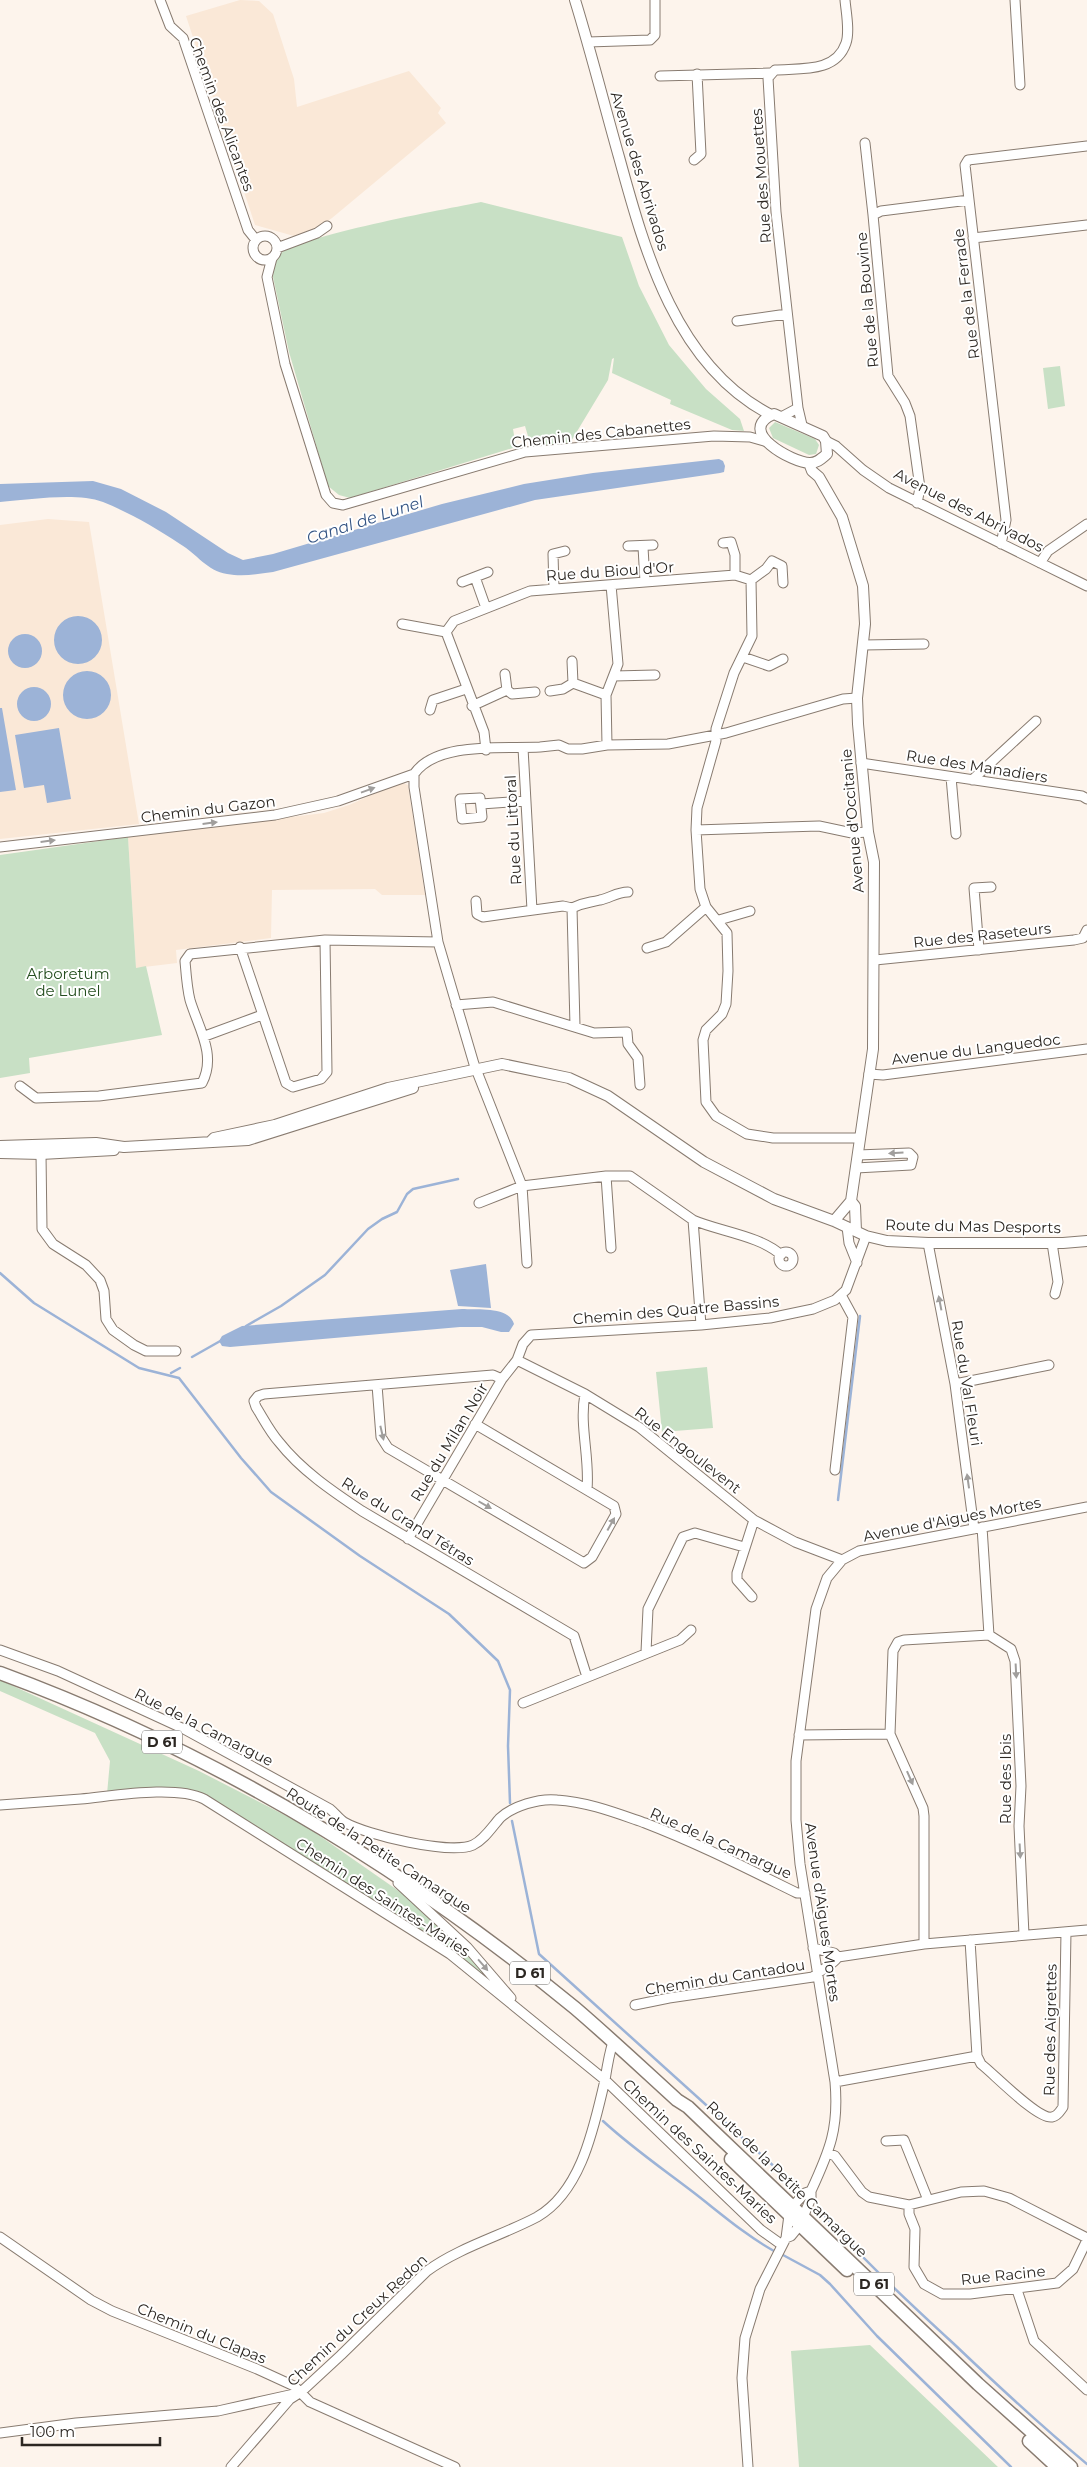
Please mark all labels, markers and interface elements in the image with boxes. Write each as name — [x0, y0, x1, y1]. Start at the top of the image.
street label: Chemin des Alicantes — [185, 34, 259, 194]
street label: Avenue des Abrivados — [607, 89, 673, 253]
street label: Rue des Mouettes — [747, 108, 775, 244]
street label: Rue de la Ferrade — [949, 228, 983, 360]
street label: Rue de la Bouvine — [852, 231, 882, 369]
street label: Chemin des Cabanettes — [511, 414, 691, 452]
street label: Avenue des Abrivados — [891, 464, 1047, 556]
water label: Canal de Lunel — [304, 492, 426, 548]
street label: Rue du Biou d'Or — [545, 557, 675, 585]
street label: Rue des Manadiers — [905, 745, 1049, 787]
street label: Avenue d'Occitanie — [836, 748, 868, 894]
street label: Rue du Littoral — [501, 774, 525, 886]
one-way arrow — [361, 786, 376, 793]
street label: Chemin du Gazon — [140, 791, 276, 827]
one-way arrow — [202, 819, 218, 827]
one-way arrow — [41, 837, 57, 845]
street label: Rue des Raseteurs — [912, 918, 1052, 952]
park label: Arboretum de Lunel — [26, 964, 110, 1000]
street label: Avenue du Languedoc — [890, 1029, 1062, 1069]
one-way arrow — [887, 1150, 903, 1158]
street label: Route du Mas Desports — [885, 1215, 1061, 1237]
street label: Chemin des Quatre Bassins — [572, 1292, 780, 1328]
one-way arrow — [935, 1295, 943, 1311]
street label: Rue du Val Fleuri — [948, 1319, 986, 1447]
street label: Rue du Milan Noir — [406, 1379, 492, 1505]
street label: Rue Engoulevent — [631, 1402, 745, 1498]
one-way arrow — [378, 1425, 386, 1441]
street label: Rue du Grand Tétras — [338, 1472, 478, 1570]
one-way arrow — [964, 1472, 972, 1488]
street label: Avenue d'Aigues Mortes — [861, 1492, 1043, 1546]
one-way arrow — [477, 1501, 492, 1509]
one-way arrow — [606, 1517, 615, 1531]
one-way arrow — [1012, 1663, 1020, 1679]
street label: Rue de la Camargue — [131, 1684, 277, 1770]
road number: D 61 — [142, 1730, 182, 1754]
street label: Rue des Ibis — [996, 1734, 1015, 1824]
one-way arrow — [906, 1771, 914, 1785]
street label: Route de la Petite Camargue — [283, 1783, 475, 1917]
street label: Rue de la Camargue — [647, 1803, 795, 1883]
street label: Avenue d'Aigues Mortes — [801, 1821, 845, 2003]
street label: Chemin des Saintes-Maries — [292, 1833, 474, 1961]
one-way arrow — [1016, 1843, 1024, 1859]
street label: Chemin du Cantadou — [644, 1955, 806, 1999]
one-way arrow — [477, 1959, 488, 1971]
road number: D 61 — [510, 1962, 550, 1985]
street label: Rue des Aigrettes — [1039, 1964, 1061, 2096]
street label: Chemin des Saintes-Maries — [619, 2074, 781, 2228]
street label: Route de la Petite Camargue — [702, 2097, 872, 2261]
street label: Chemin du Creux Redon — [283, 2250, 431, 2390]
street label: Rue Racine — [960, 2261, 1046, 2289]
road number: D 61 — [854, 2272, 894, 2296]
street label: Chemin du Clapas — [135, 2298, 269, 2368]
scale bar — [22, 2414, 160, 2446]
text: 100 m — [30, 2422, 75, 2441]

